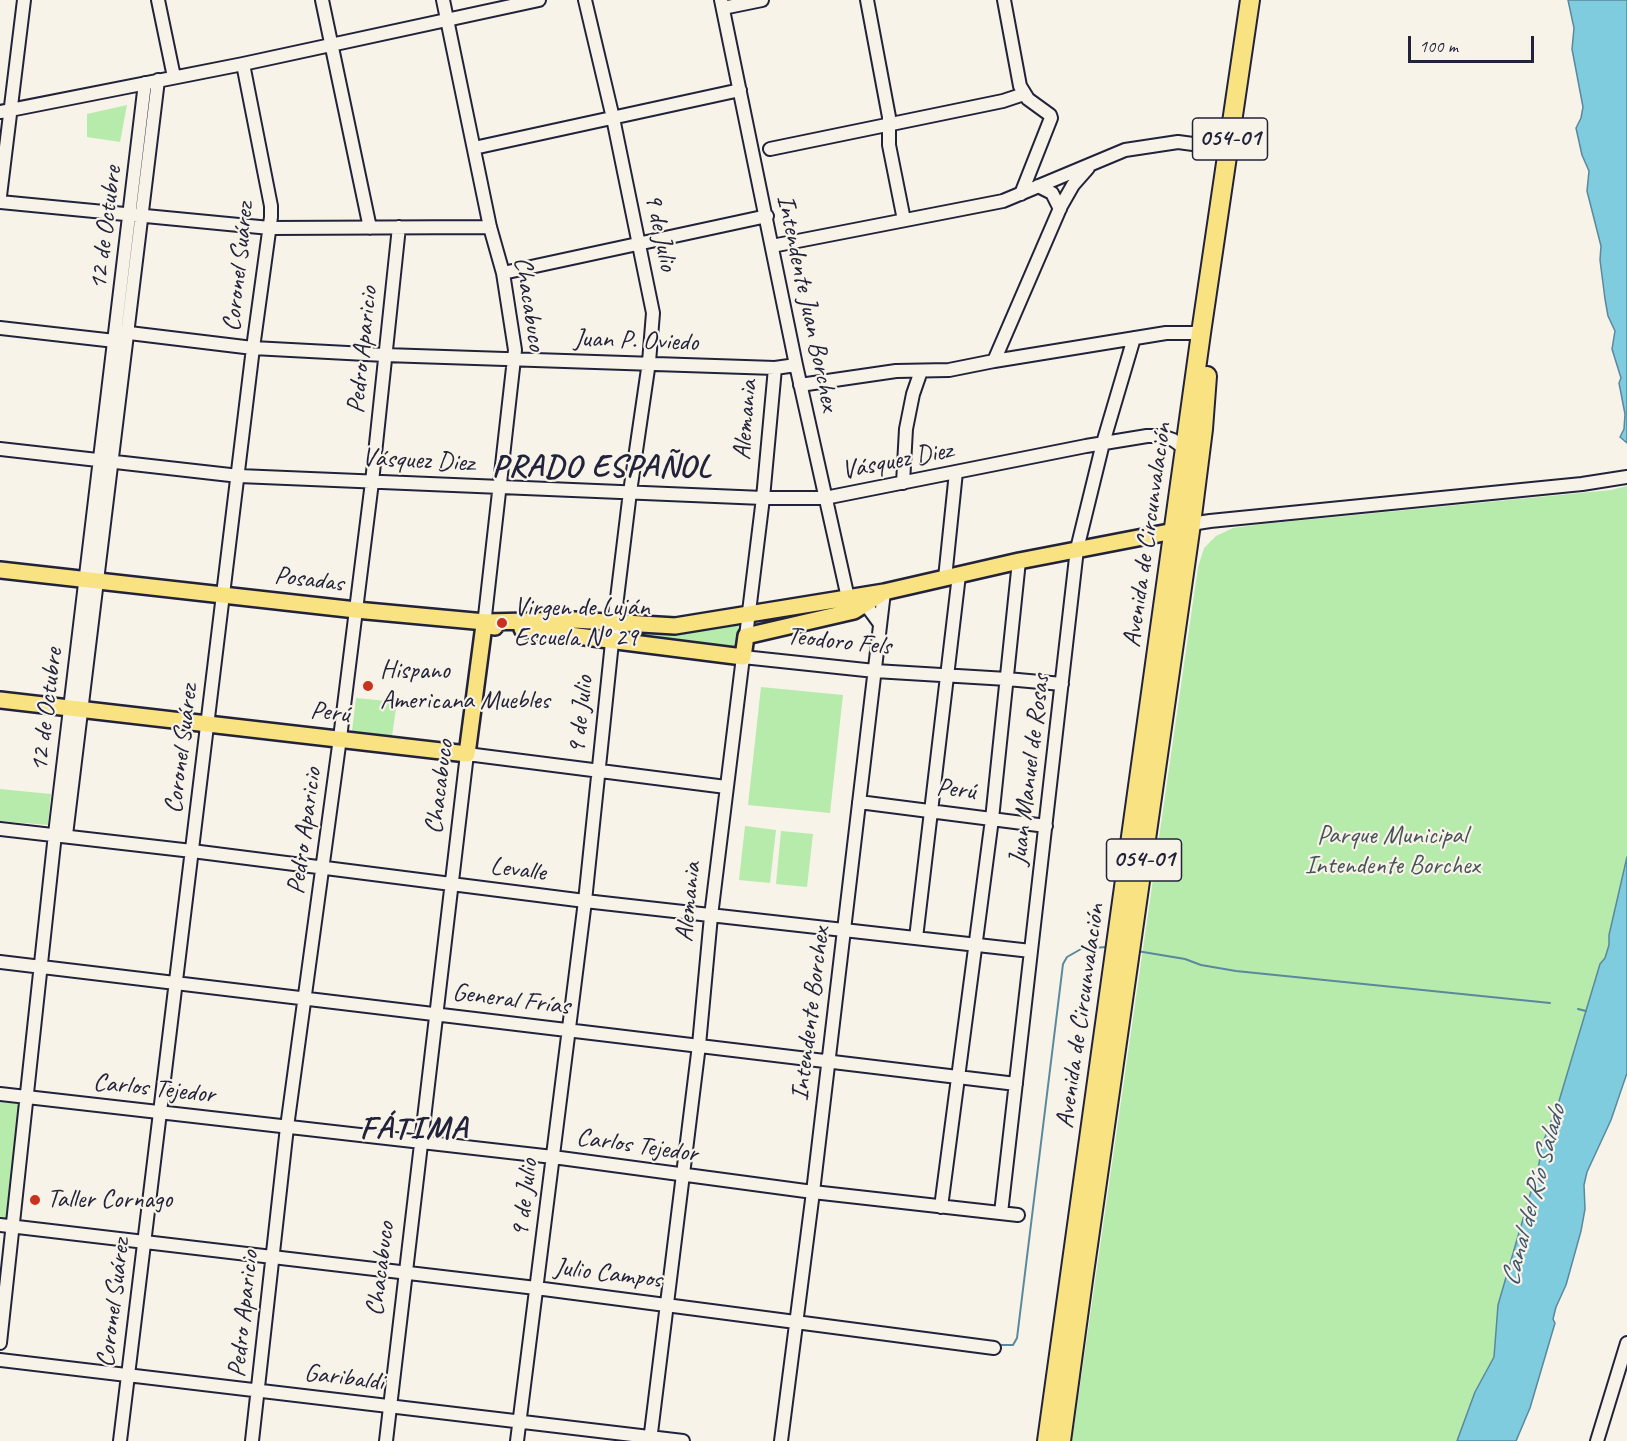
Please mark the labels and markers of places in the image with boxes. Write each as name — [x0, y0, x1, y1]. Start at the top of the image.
place label: Virgen de Luján Escuela Nº 29 — [514, 592, 650, 654]
marker: Virgen de Luján Escuela Nº 29 — [495, 616, 509, 630]
place label: Hispano Americana Muebles — [380, 655, 550, 716]
marker: Hispano Americana Muebles — [361, 679, 375, 693]
place label: Taller Cornago — [47, 1184, 172, 1216]
marker: Taller Cornago — [28, 1193, 42, 1207]

